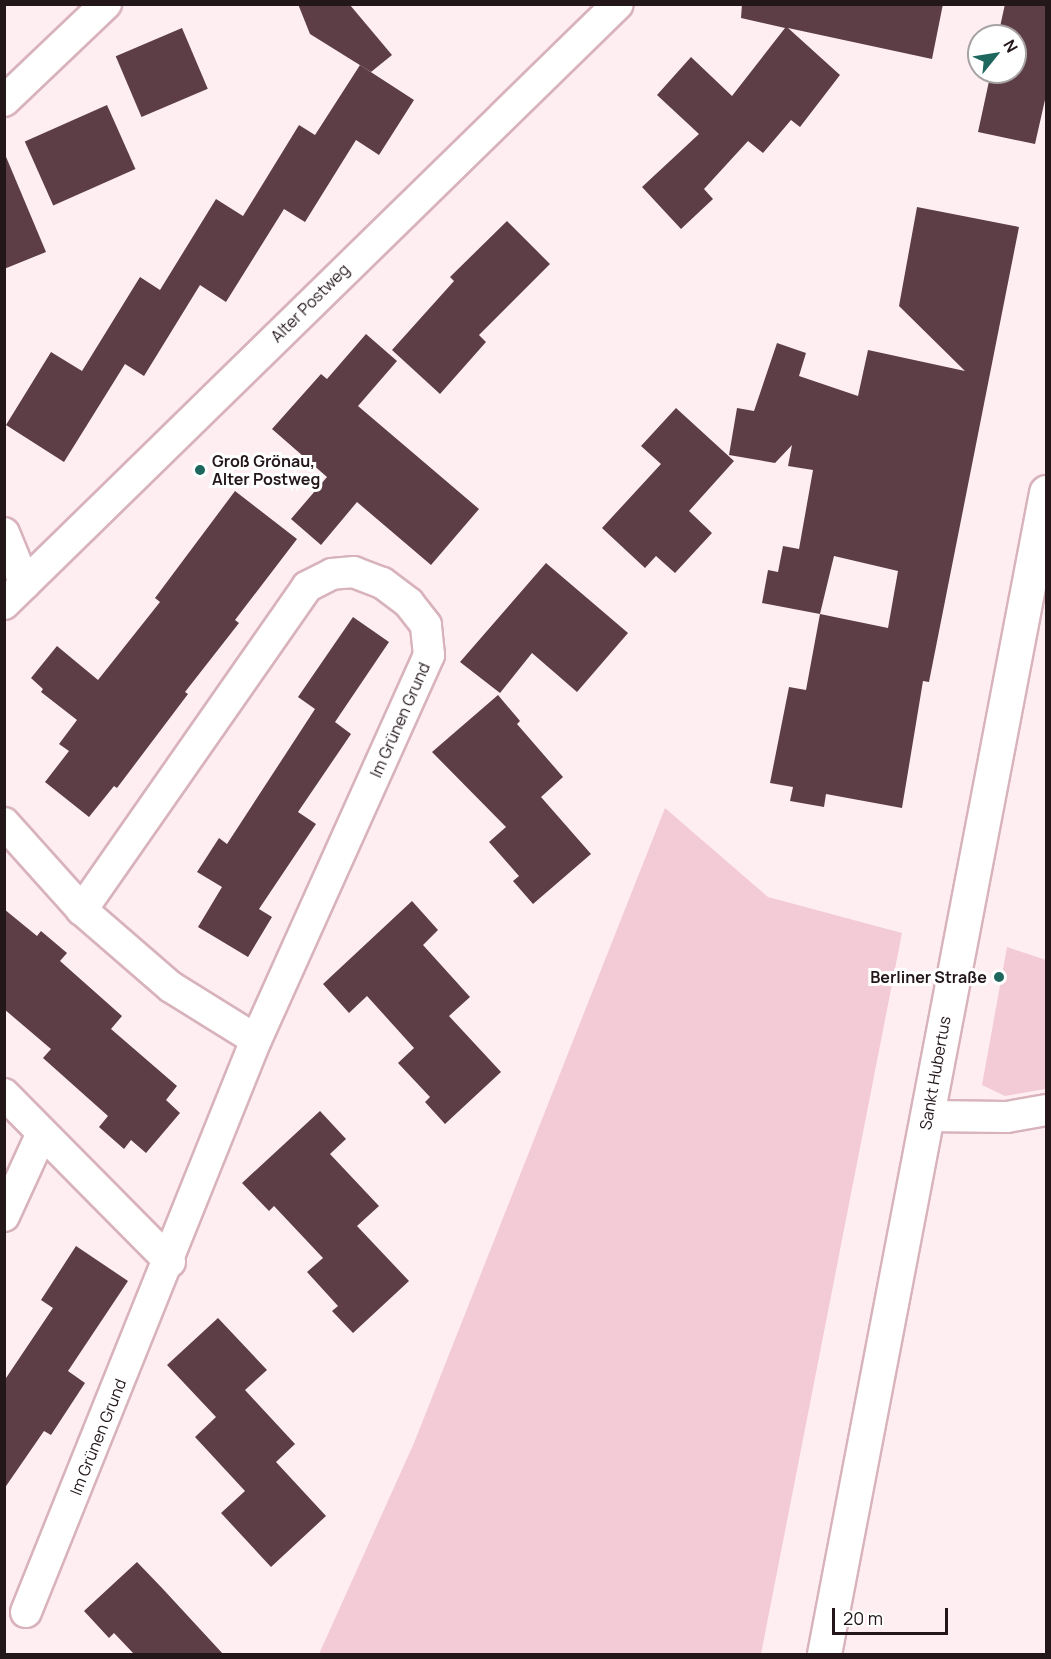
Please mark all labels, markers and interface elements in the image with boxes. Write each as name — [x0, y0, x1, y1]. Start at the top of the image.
north arrow — [967, 24, 1027, 84]
text: N — [998, 36, 1023, 56]
street label: Alter Postweg — [267, 260, 353, 346]
place label: Groß Grönau, Alter Postweg — [212, 451, 320, 489]
marker: Groß Grönau, Alter Postweg — [193, 463, 207, 477]
street label: Im Grünen Grund — [366, 660, 434, 780]
place label: Berliner Straße — [870, 967, 987, 987]
marker: Berliner Straße — [992, 970, 1006, 984]
street label: Sankt Hubertus — [916, 1015, 954, 1131]
street label: Im Grünen Grund — [66, 1376, 130, 1498]
scale bar — [835, 1596, 950, 1634]
text: 20 m — [843, 1606, 883, 1630]

